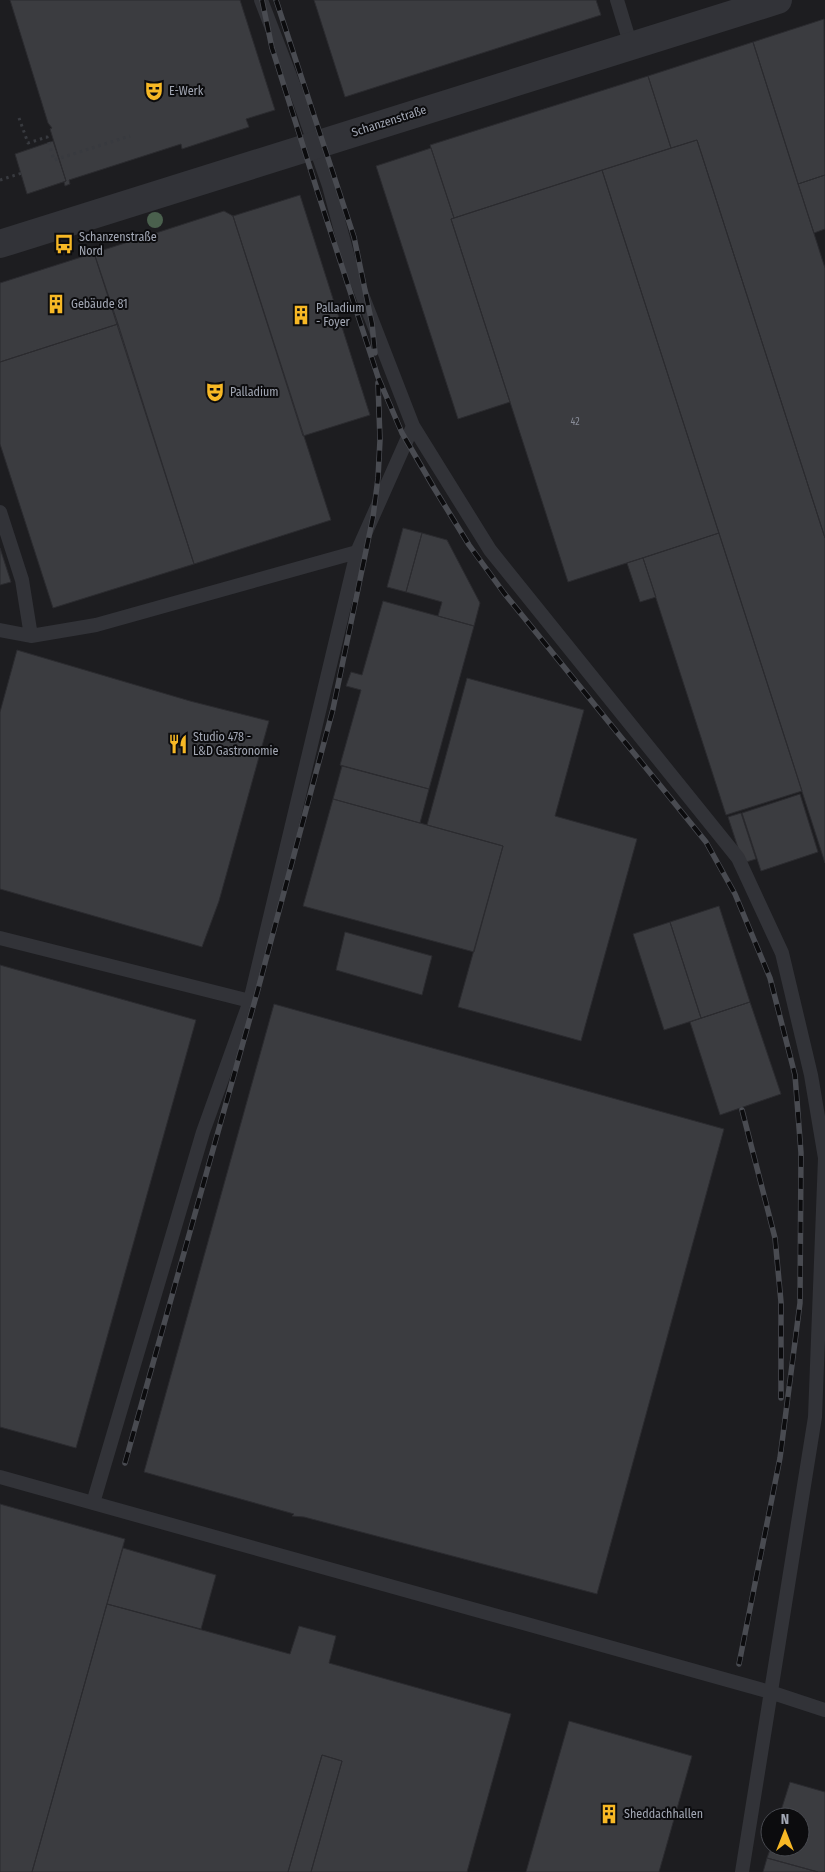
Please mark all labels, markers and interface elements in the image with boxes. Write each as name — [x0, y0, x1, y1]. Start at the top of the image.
theatre icon: E-Werk — [143, 80, 165, 102]
place label: E-Werk — [169, 84, 204, 98]
street label: Schanzenstraße — [350, 102, 428, 140]
place label: Schanzenstraße Nord — [79, 230, 157, 258]
bus stop icon: Schanzenstraße Nord — [53, 233, 75, 255]
building icon: Gebäude 81 — [45, 293, 67, 315]
place label: Gebäude 81 — [71, 297, 128, 311]
place label: Palladium - Foyer — [316, 301, 365, 329]
building icon: Palladium - Foyer — [290, 304, 312, 326]
theatre icon: Palladium — [204, 381, 226, 403]
place label: Palladium — [230, 385, 279, 399]
house number: 42 — [570, 416, 580, 428]
place label: Studio 478 - L&D Gastronomie — [193, 730, 279, 758]
restaurant icon: Studio 478 - L&D Gastronomie — [167, 733, 189, 755]
building icon: Sheddachhallen — [598, 1803, 620, 1825]
place label: Sheddachhallen — [624, 1807, 703, 1821]
north arrow — [760, 1807, 810, 1857]
text: N — [781, 1811, 789, 1828]

